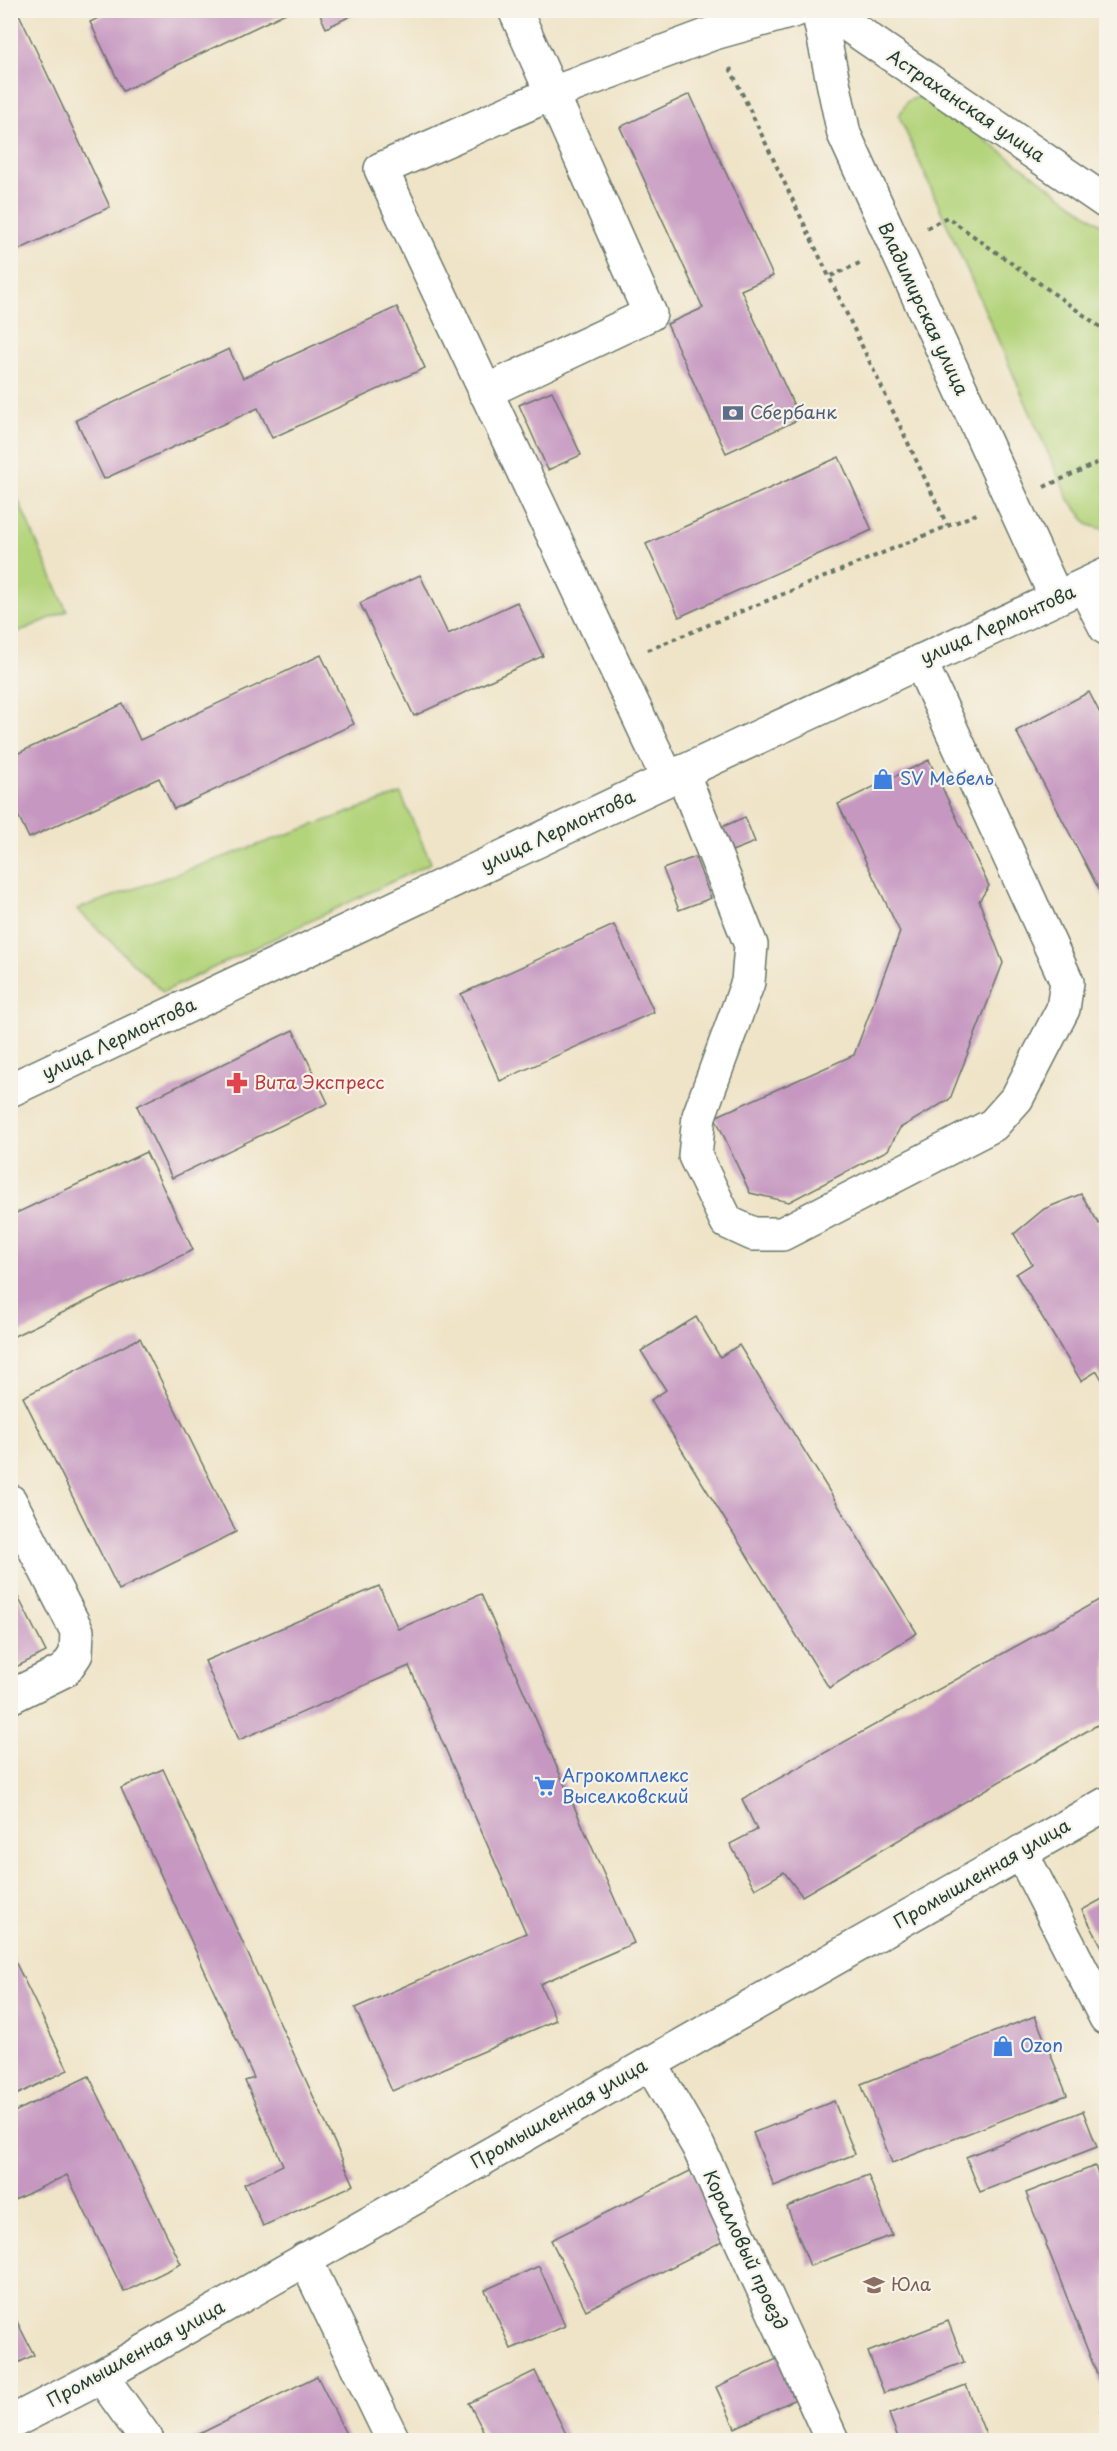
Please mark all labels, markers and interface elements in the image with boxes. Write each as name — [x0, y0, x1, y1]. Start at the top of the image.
street label: Астраханская улица — [882, 42, 1052, 168]
street label: Владимирская улица — [872, 217, 977, 400]
place label: Сбербанк — [750, 398, 837, 425]
bank icon: Сбербанк — [721, 401, 745, 425]
street label: улица Лермонтова — [915, 577, 1080, 670]
place label: SV Мебель — [900, 764, 994, 791]
shop icon: SV Мебель — [871, 767, 895, 791]
street label: улица Лермонтова — [476, 782, 640, 877]
street label: улица Лермонтова — [37, 990, 201, 1085]
place label: Вита Экспресс — [254, 1068, 385, 1095]
pharmacy icon: Вита Экспресс — [225, 1071, 249, 1095]
place label: Агрокомплекс Выселковский — [562, 1761, 689, 1809]
supermarket icon: Агрокомплекс Выселковский — [533, 1774, 557, 1798]
street label: Промышленная улица — [888, 1811, 1075, 1934]
place label: Ozon — [1020, 2031, 1063, 2058]
shop icon: Ozon — [991, 2034, 1015, 2058]
street label: Промышленная улица — [465, 2051, 652, 2174]
street label: Коралловый проезд — [697, 2165, 795, 2334]
place label: Юла — [891, 2270, 932, 2297]
school or university icon: Юла — [862, 2273, 886, 2297]
street label: Промышленная улица — [41, 2292, 230, 2413]

